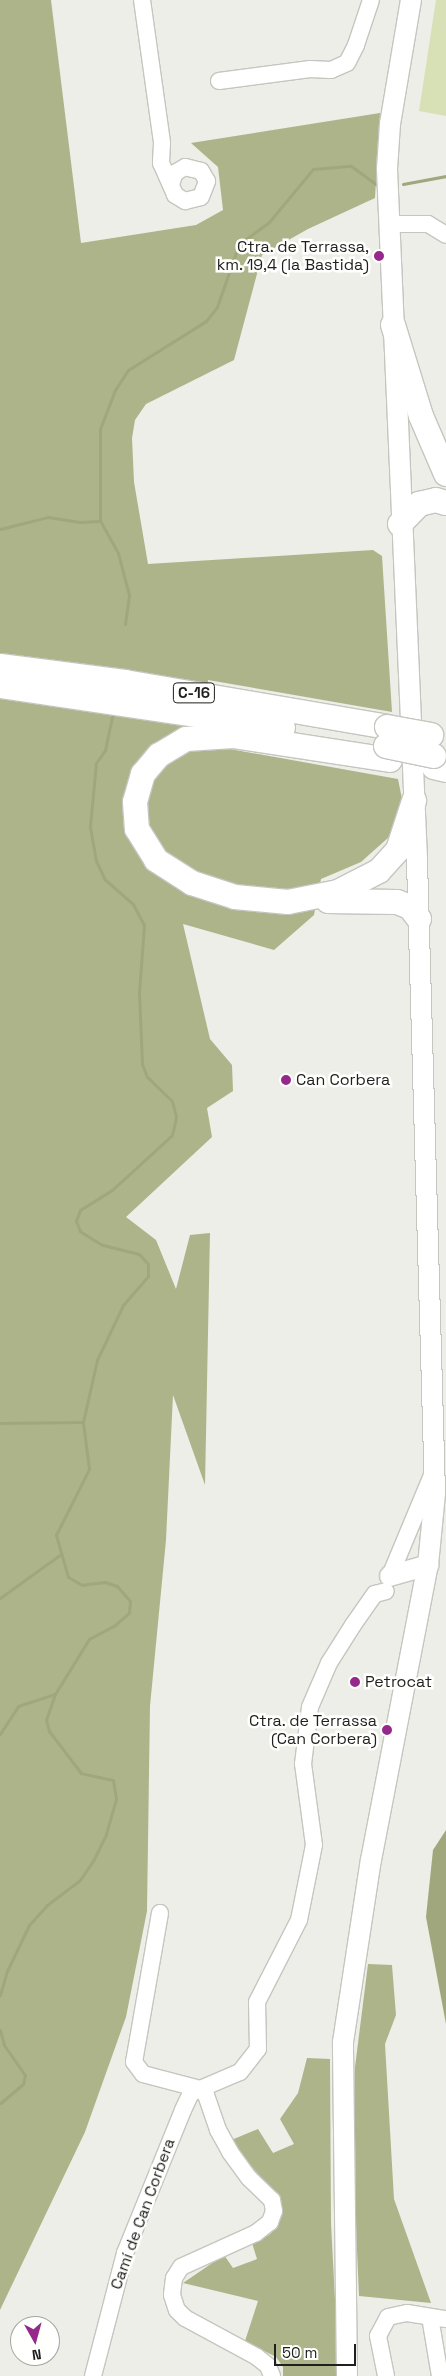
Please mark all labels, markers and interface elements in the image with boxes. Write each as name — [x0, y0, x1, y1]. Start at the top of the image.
place label: Ctra. de Terrassa, km. 19,4 (la Bastida) — [216, 237, 369, 275]
marker: Ctra. de Terrassa, km. 19,4 (la Bastida) — [373, 250, 385, 262]
road number: C-16 — [173, 680, 215, 706]
place label: Can Corbera — [296, 1070, 390, 1090]
marker: Can Corbera — [280, 1074, 292, 1086]
place label: Petrocat — [365, 1672, 432, 1692]
marker: Petrocat — [349, 1676, 361, 1688]
place label: Ctra. de Terrassa (Can Corbera) — [248, 1711, 377, 1749]
marker: Ctra. de Terrassa (Can Corbera) — [381, 1724, 393, 1736]
street label: Camí de Can Corbera — [107, 2136, 179, 2292]
north arrow — [10, 2316, 60, 2366]
scale bar — [276, 2334, 358, 2366]
text: 50 m — [282, 2343, 317, 2362]
text: N — [31, 2345, 42, 2364]

